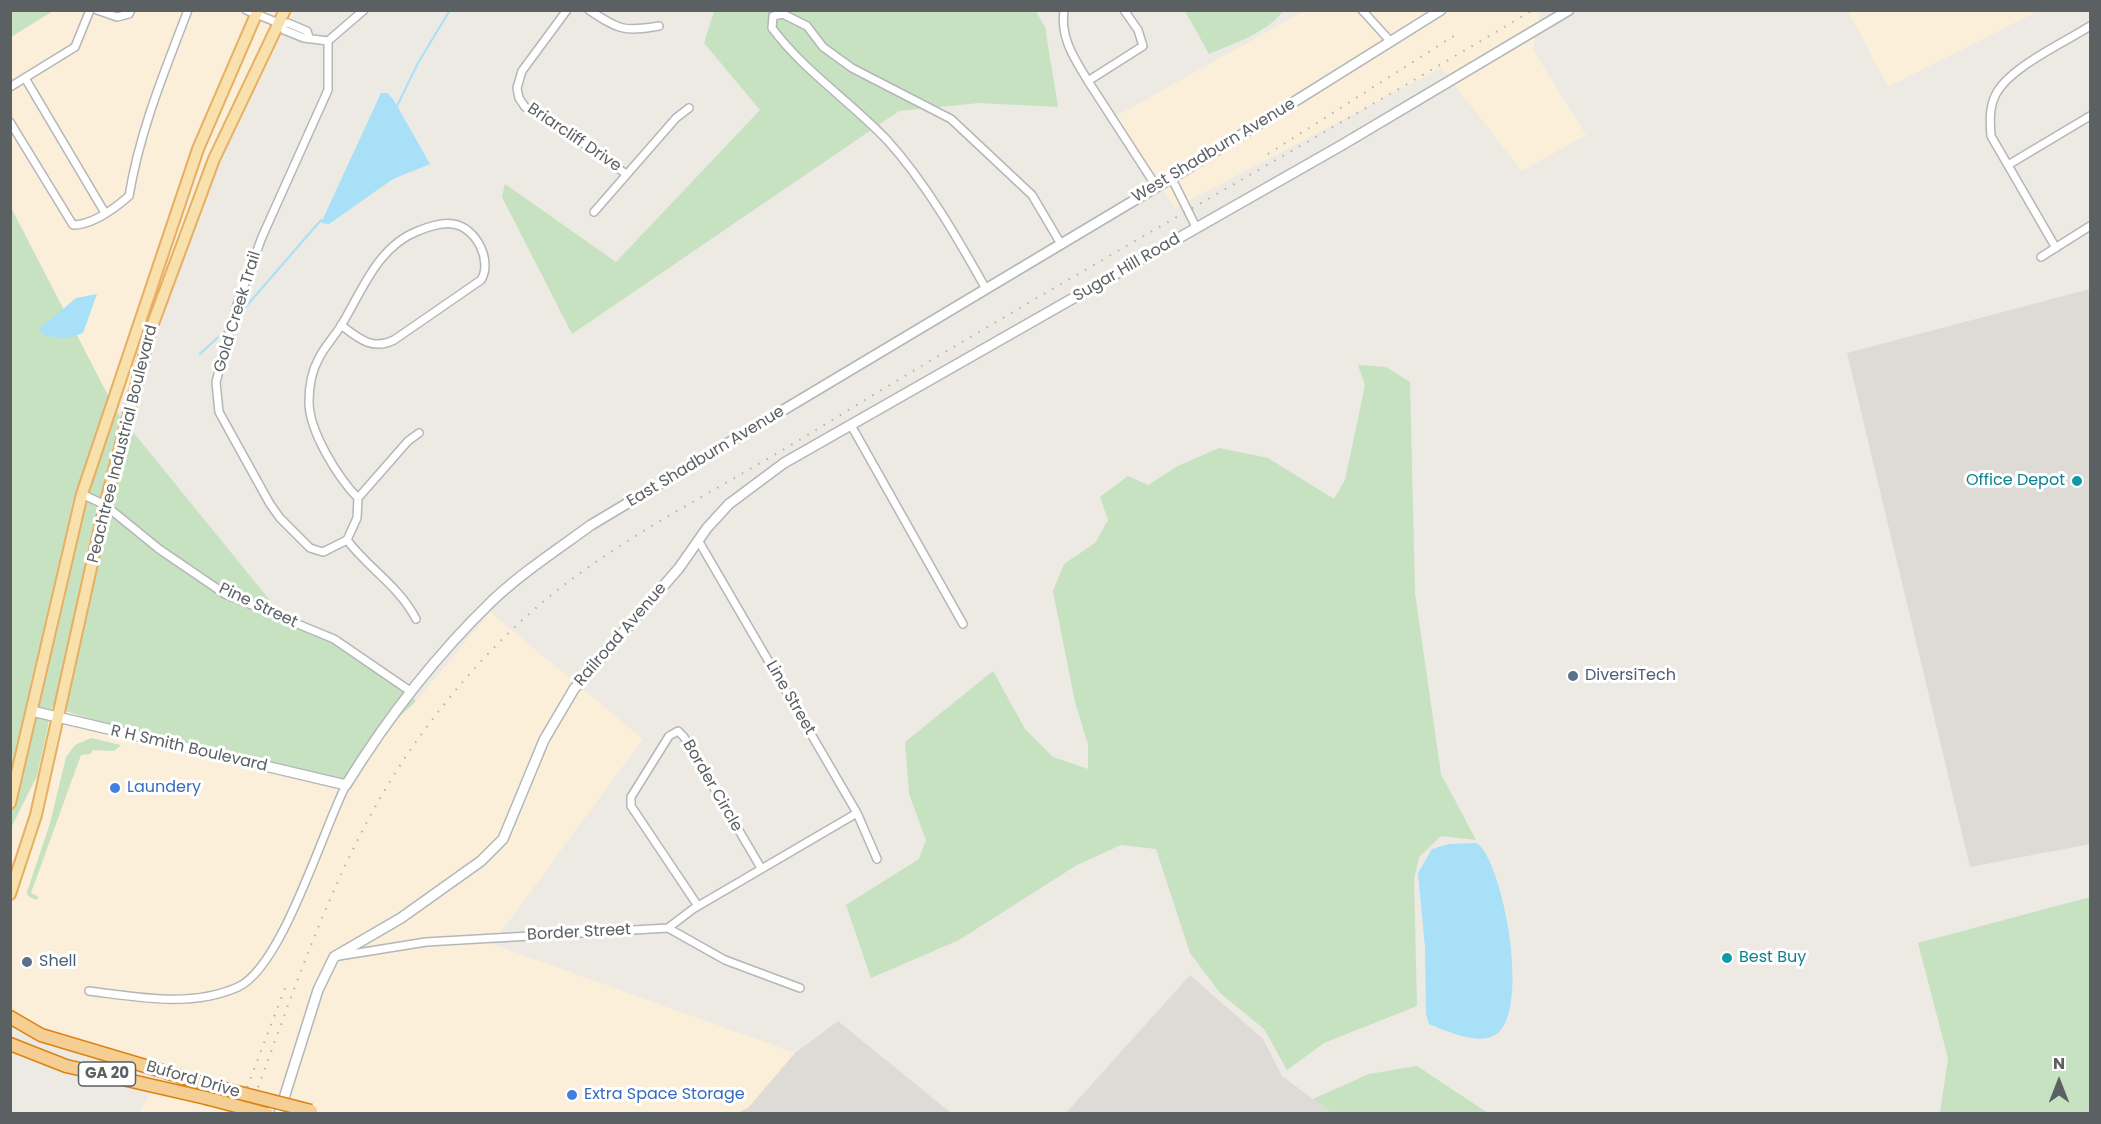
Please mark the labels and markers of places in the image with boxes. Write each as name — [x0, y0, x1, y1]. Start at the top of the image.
place label: Office Depot — [1966, 471, 2065, 491]
marker: Office Depot — [2070, 474, 2084, 488]
place label: DiversiTech — [1585, 666, 1676, 686]
marker: DiversiTech — [1566, 669, 1580, 683]
place label: Laundery — [127, 778, 201, 798]
marker: Laundery — [108, 781, 122, 795]
place label: Best Buy — [1739, 948, 1806, 968]
marker: Best Buy — [1720, 951, 1734, 965]
place label: Shell — [39, 952, 76, 972]
marker: Shell — [20, 955, 34, 969]
place label: Extra Space Storage — [584, 1085, 745, 1105]
marker: Extra Space Storage — [565, 1088, 579, 1102]

